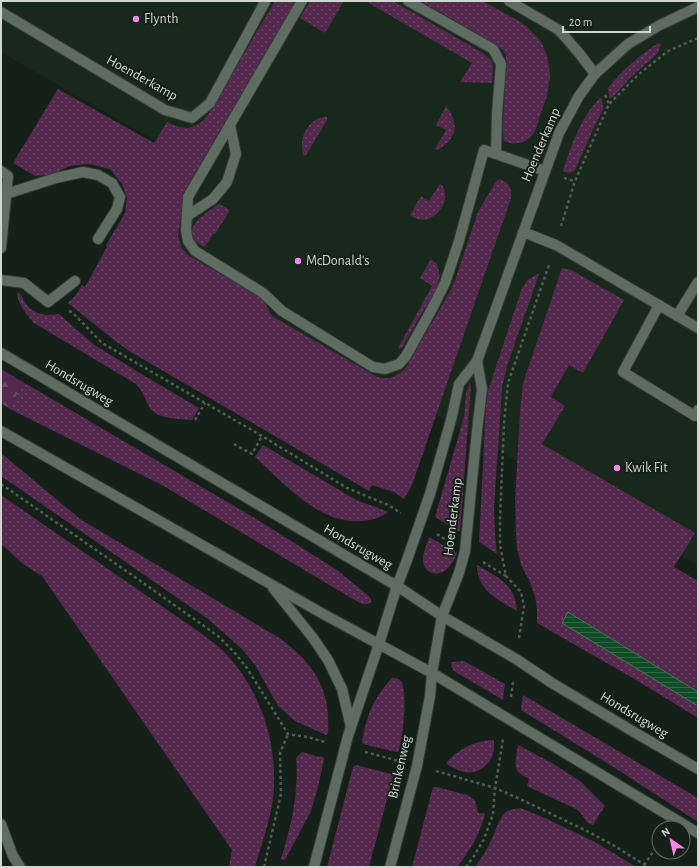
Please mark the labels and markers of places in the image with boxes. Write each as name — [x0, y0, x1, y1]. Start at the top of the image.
place label: Flynth — [144, 12, 178, 26]
marker: Flynth — [131, 14, 141, 24]
place label: McDonald's — [306, 254, 369, 268]
marker: McDonald's — [293, 256, 303, 266]
place label: Kwik Fit — [625, 461, 668, 475]
marker: Kwik Fit — [612, 463, 622, 473]

